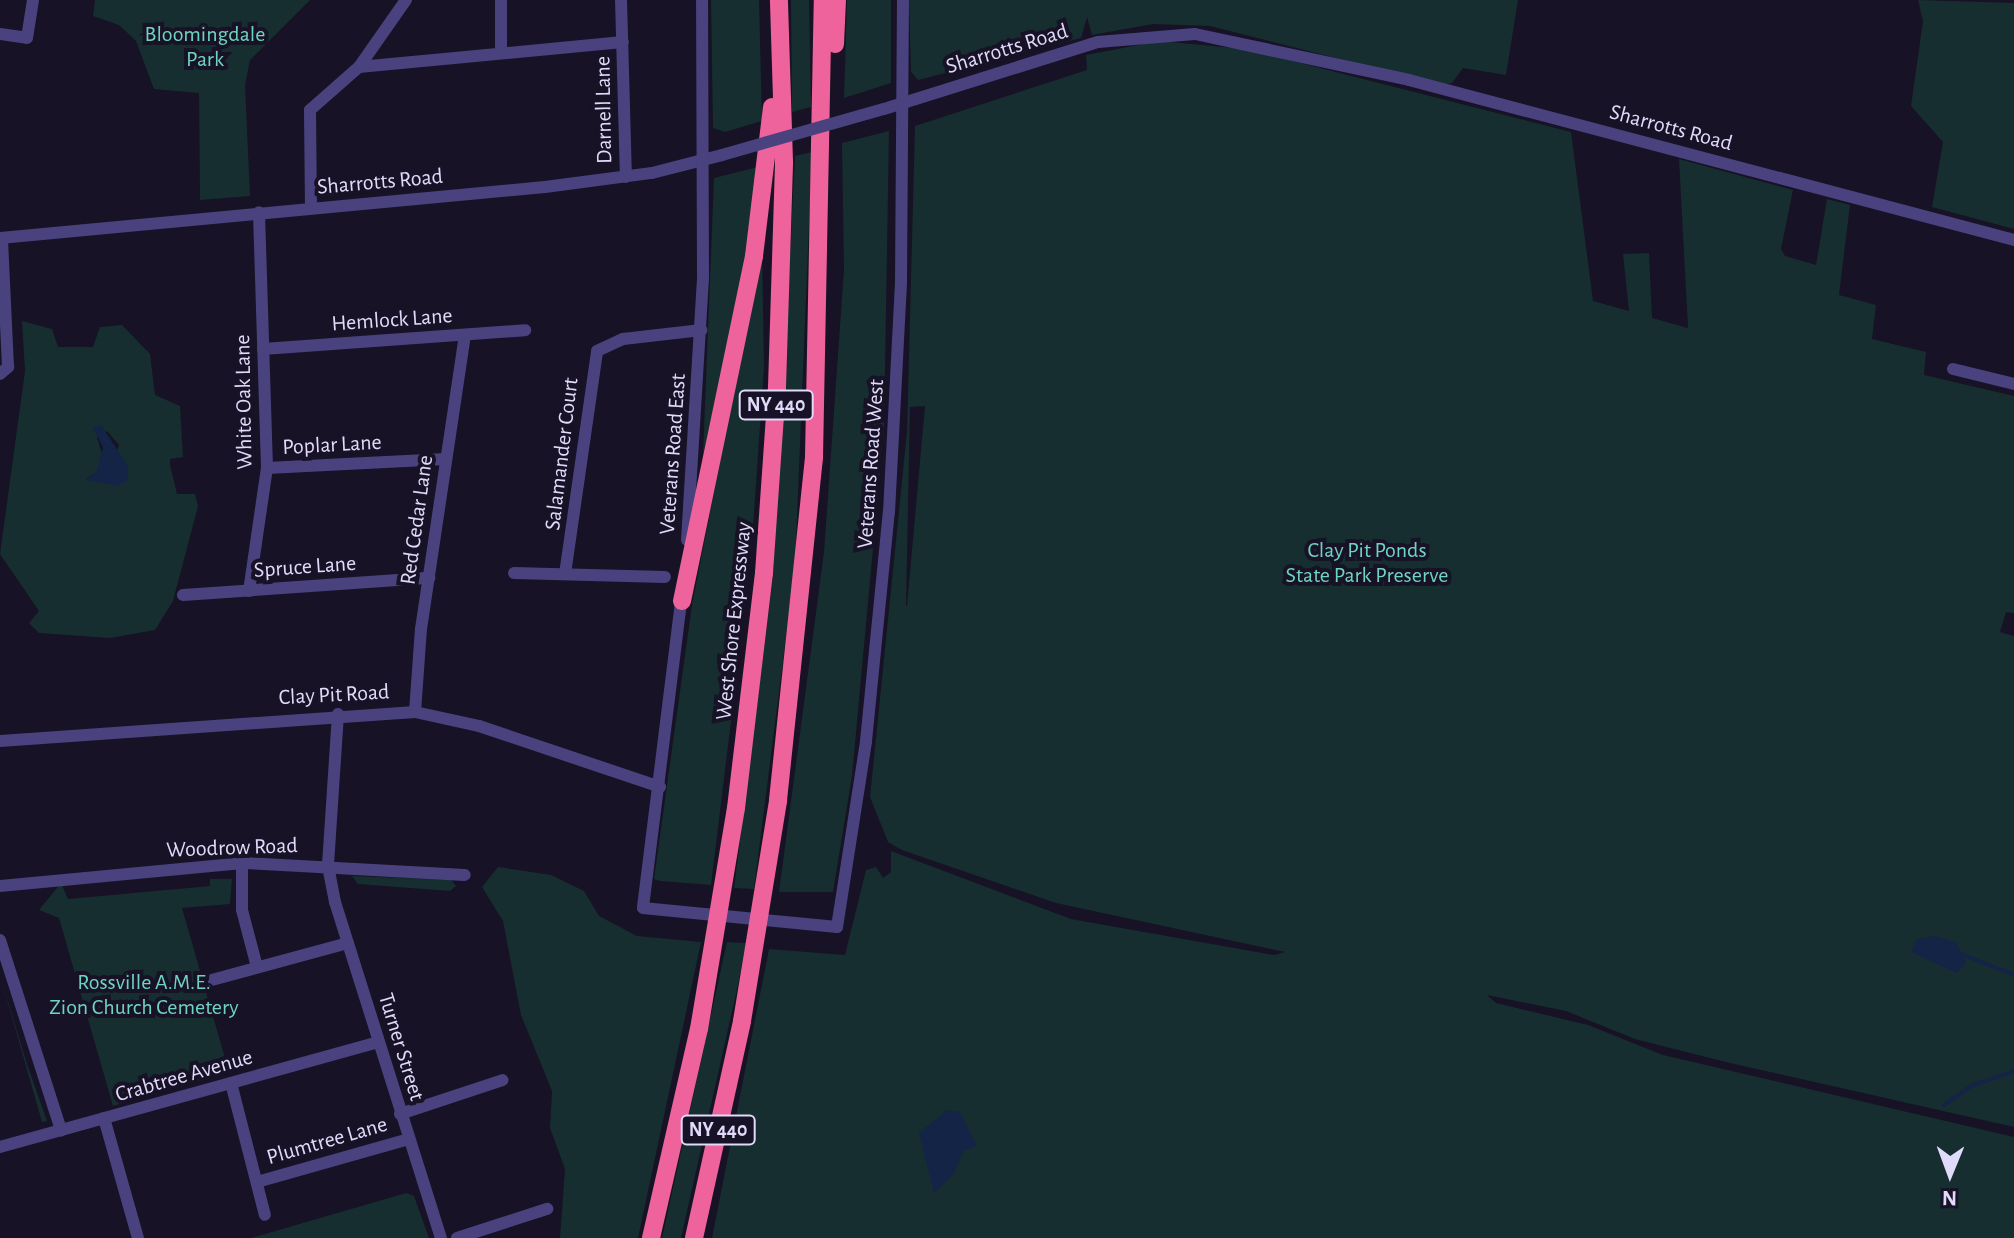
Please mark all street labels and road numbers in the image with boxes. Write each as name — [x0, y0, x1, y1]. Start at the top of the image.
street label: Sharrotts Road — [943, 18, 1071, 80]
street label: Darnell Lane — [590, 56, 618, 164]
street label: Sharrotts Road — [1607, 99, 1735, 157]
street label: Sharrotts Road — [316, 163, 444, 201]
street label: Hemlock Lane — [331, 303, 453, 337]
street label: White Oak Lane — [230, 334, 258, 470]
street label: Veterans Road East — [654, 373, 692, 535]
street label: Salamander Court — [540, 376, 584, 532]
street label: Veterans Road West — [852, 378, 890, 550]
road number: NY 440 — [738, 389, 814, 421]
street label: Poplar Lane — [282, 429, 382, 461]
street label: Red Cedar Lane — [395, 454, 439, 586]
street label: West Shore Expressway — [710, 521, 758, 721]
street label: Spruce Lane — [253, 550, 357, 584]
street label: Clay Pit Road — [278, 679, 390, 711]
street label: Woodrow Road — [166, 833, 298, 863]
street label: Turner Street — [372, 990, 430, 1104]
street label: Crabtree Avenue — [112, 1044, 256, 1108]
street label: Plumtree Lane — [264, 1111, 390, 1171]
road number: NY 440 — [680, 1114, 756, 1146]

